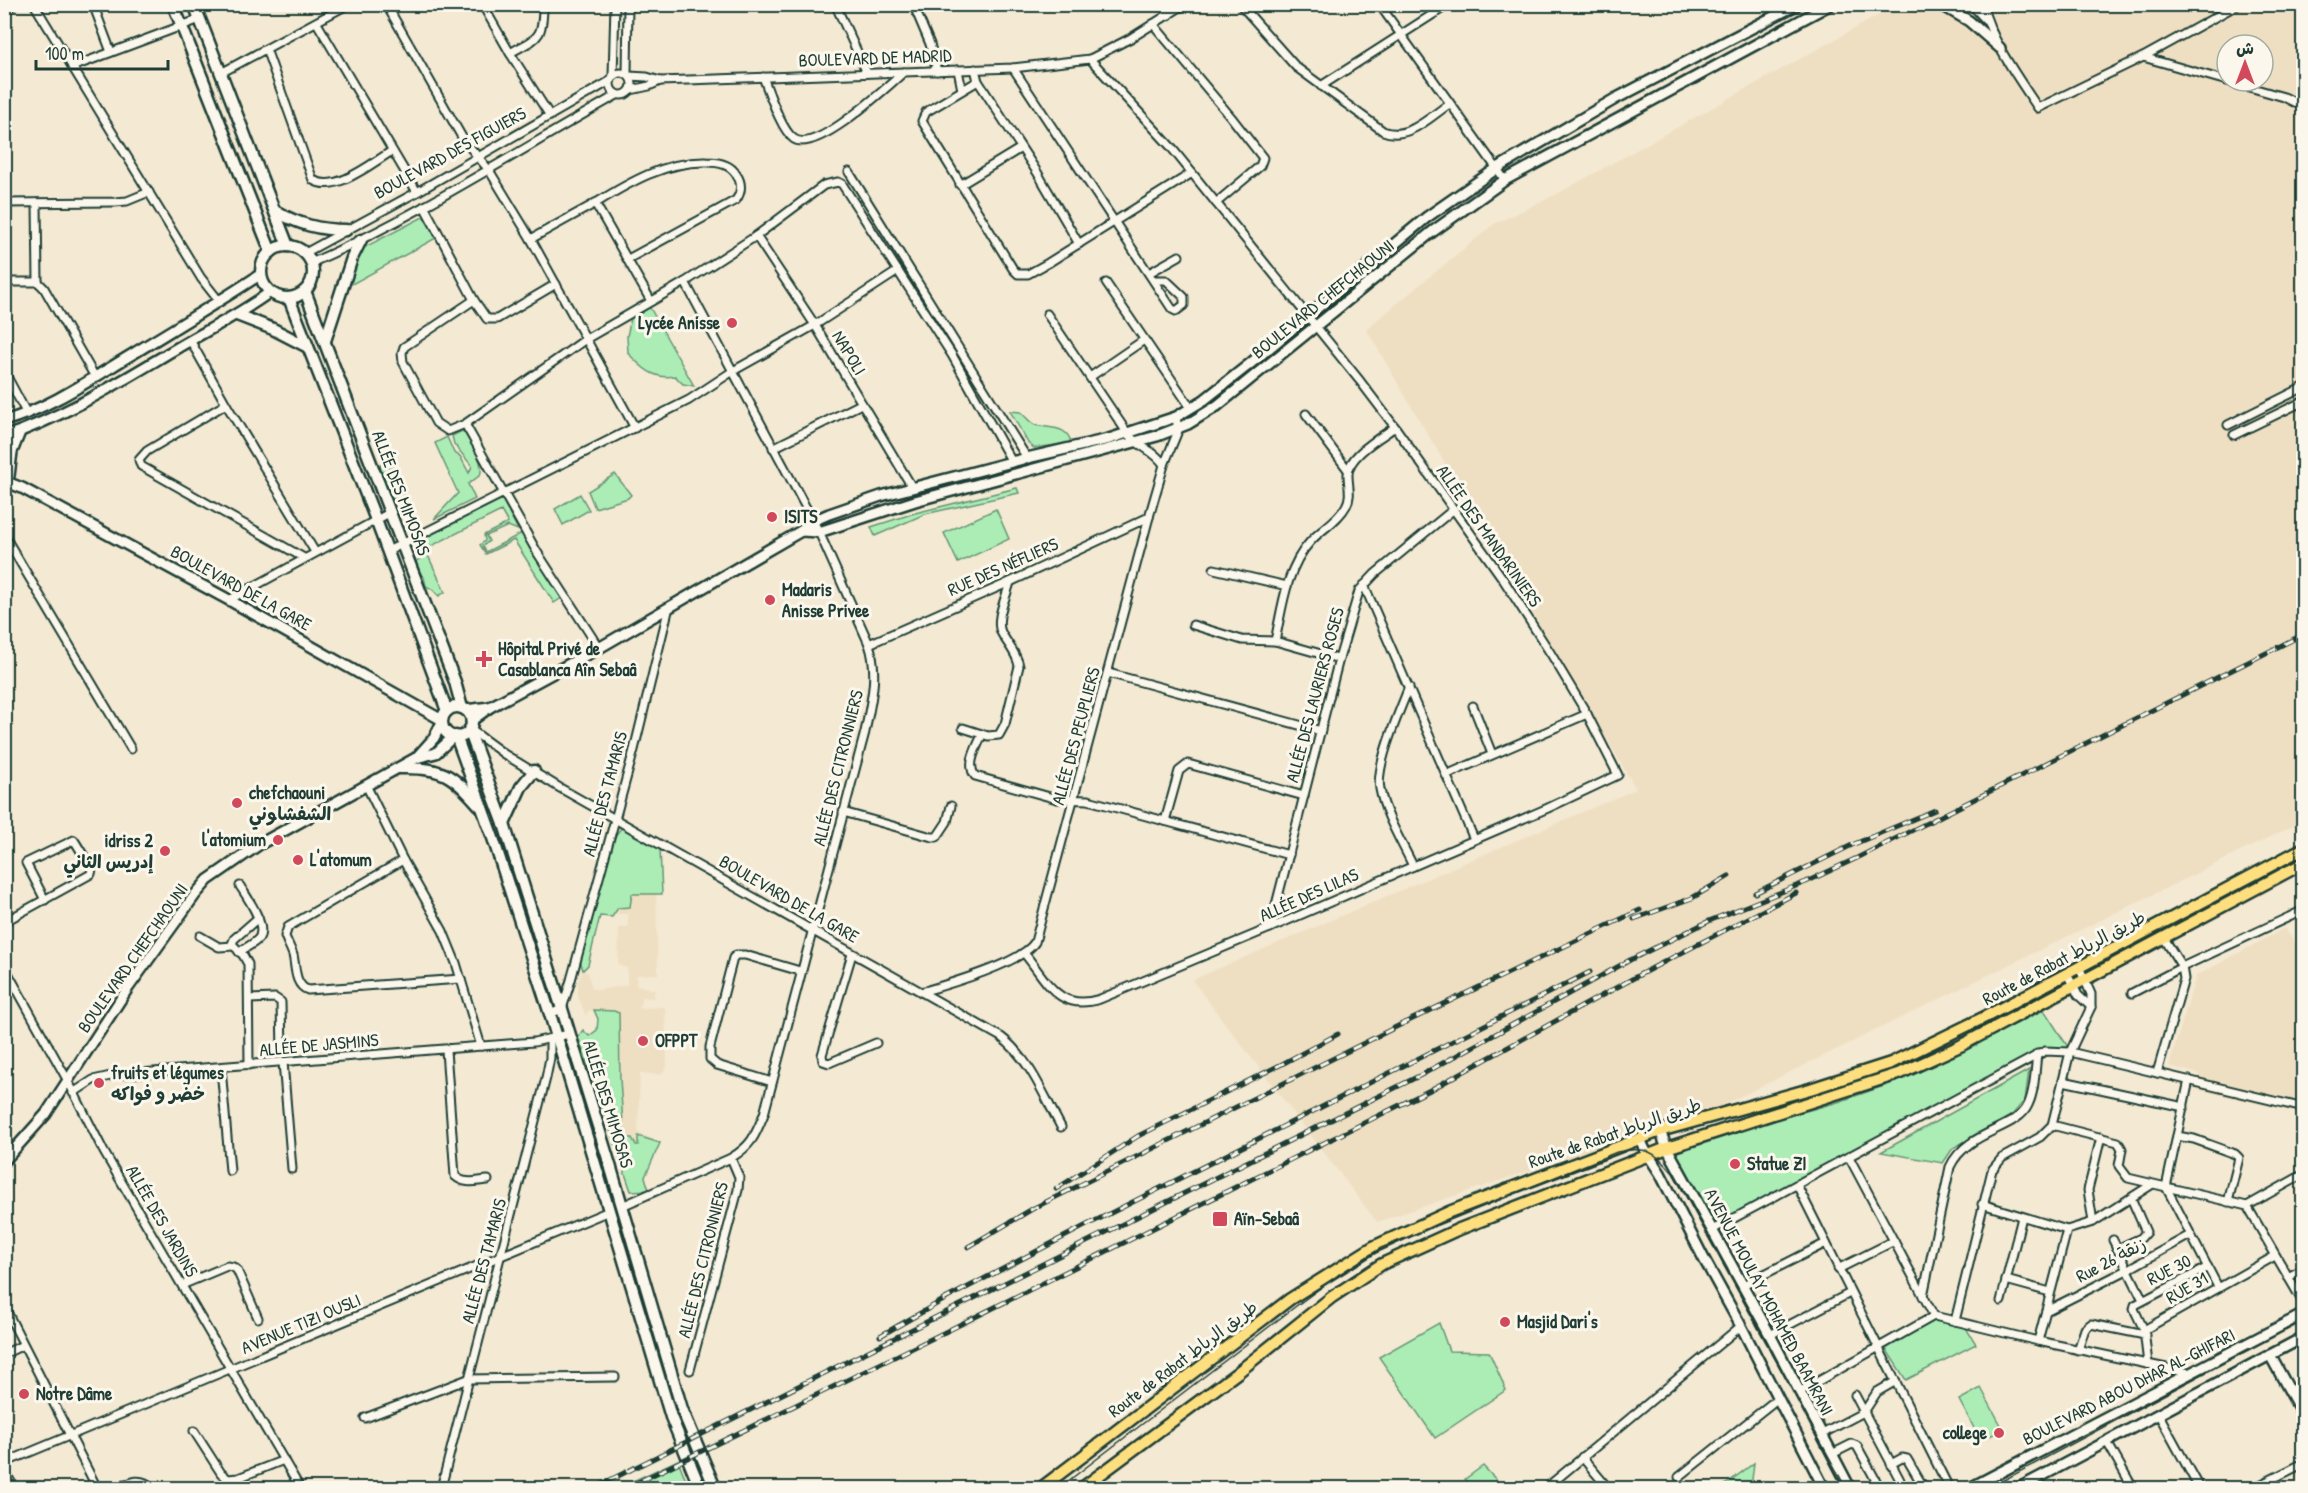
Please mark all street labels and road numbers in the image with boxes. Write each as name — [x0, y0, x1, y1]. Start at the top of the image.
street label: BOULEVARD DE MADRID — [798, 42, 952, 73]
street label: BOULEVARD DES FIGUIERS — [369, 100, 530, 205]
street label: BOULEVARD CHEFCHAOUNI — [1246, 233, 1399, 364]
street label: NAPOLI — [826, 326, 872, 380]
street label: ALLÉE DES MIMOSAS — [366, 427, 437, 559]
street label: ALLÉE DES MANDARINIERS — [1431, 460, 1548, 612]
street label: RUE DES NÉFLIERS — [943, 531, 1062, 602]
street label: BOULEVARD DE LA GARE — [166, 539, 316, 637]
street label: ALLÉE DES LAURIERS ROSES — [1279, 605, 1350, 785]
street label: ALLÉE DES PEUPLIERS — [1045, 664, 1106, 808]
street label: ALLÉE DES CITRONNIERS — [806, 687, 869, 848]
street label: ALLÉE DES TAMARIS — [576, 729, 633, 859]
street label: BOULEVARD DE LA GARE — [715, 848, 864, 949]
street label: ALLÉE DES LILAS — [1255, 862, 1362, 927]
street label: BOULEVARD CHEFCHAOUNI — [72, 878, 194, 1037]
street label: Route de Rabat طريق الرباط — [1978, 904, 2150, 1011]
street label: ALLÉE DE JASMINS — [258, 1027, 379, 1062]
street label: ALLÉE DES MIMOSAS — [577, 1037, 640, 1171]
street label: Route de Rabat طريق الرباط — [1525, 1091, 1705, 1174]
street label: ALLÉE DES JARDINS — [120, 1160, 205, 1281]
street label: ALLÉE DES CITRONNIERS — [671, 1179, 734, 1340]
street label: AVENUE MOULAY MOHAMED BAAMRANI — [1699, 1184, 1840, 1420]
street label: ALLÉE DES TAMARIS — [455, 1196, 512, 1326]
street label: Rue 26 زنقة — [2071, 1231, 2150, 1288]
street label: RUE 30 — [2142, 1248, 2195, 1291]
street label: RUE 31 — [2161, 1266, 2212, 1310]
street label: AVENUE TIZI OUSLI — [237, 1287, 364, 1360]
street label: Route de Rabat طريق الرباط — [1103, 1294, 1263, 1423]
street label: BOULEVARD ABOU DHAR AL-GHIFARI — [2018, 1322, 2239, 1451]

